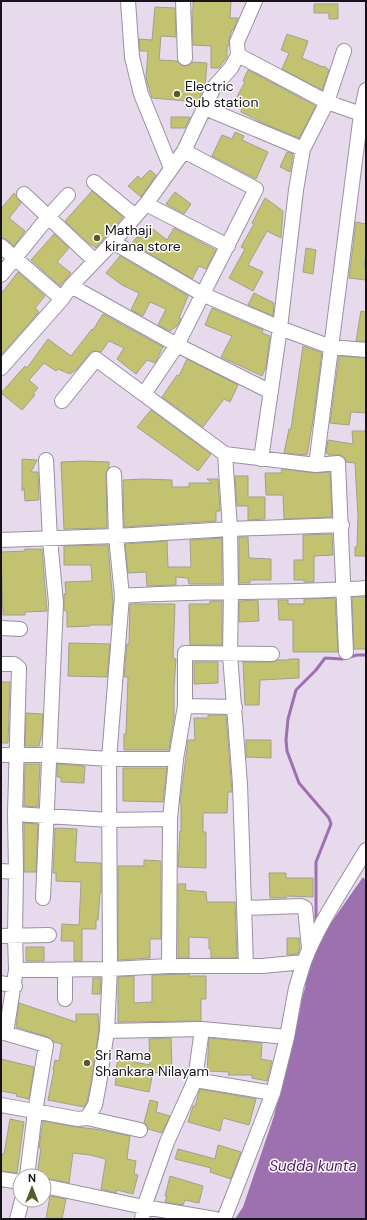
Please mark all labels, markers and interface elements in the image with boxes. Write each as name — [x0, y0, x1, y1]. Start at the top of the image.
place label: Electric Sub station — [185, 77, 258, 111]
marker: Electric Sub station — [172, 89, 182, 99]
place label: Mathaji kirana store — [105, 221, 181, 255]
marker: Mathaji kirana store — [92, 233, 102, 243]
place label: Sri Rama Shankara Nilayam — [95, 1046, 209, 1080]
marker: Sri Rama Shankara Nilayam — [82, 1058, 92, 1068]
water label: Sudda kunta — [269, 1156, 357, 1176]
north arrow — [12, 1168, 52, 1208]
text: N — [28, 1171, 36, 1185]

